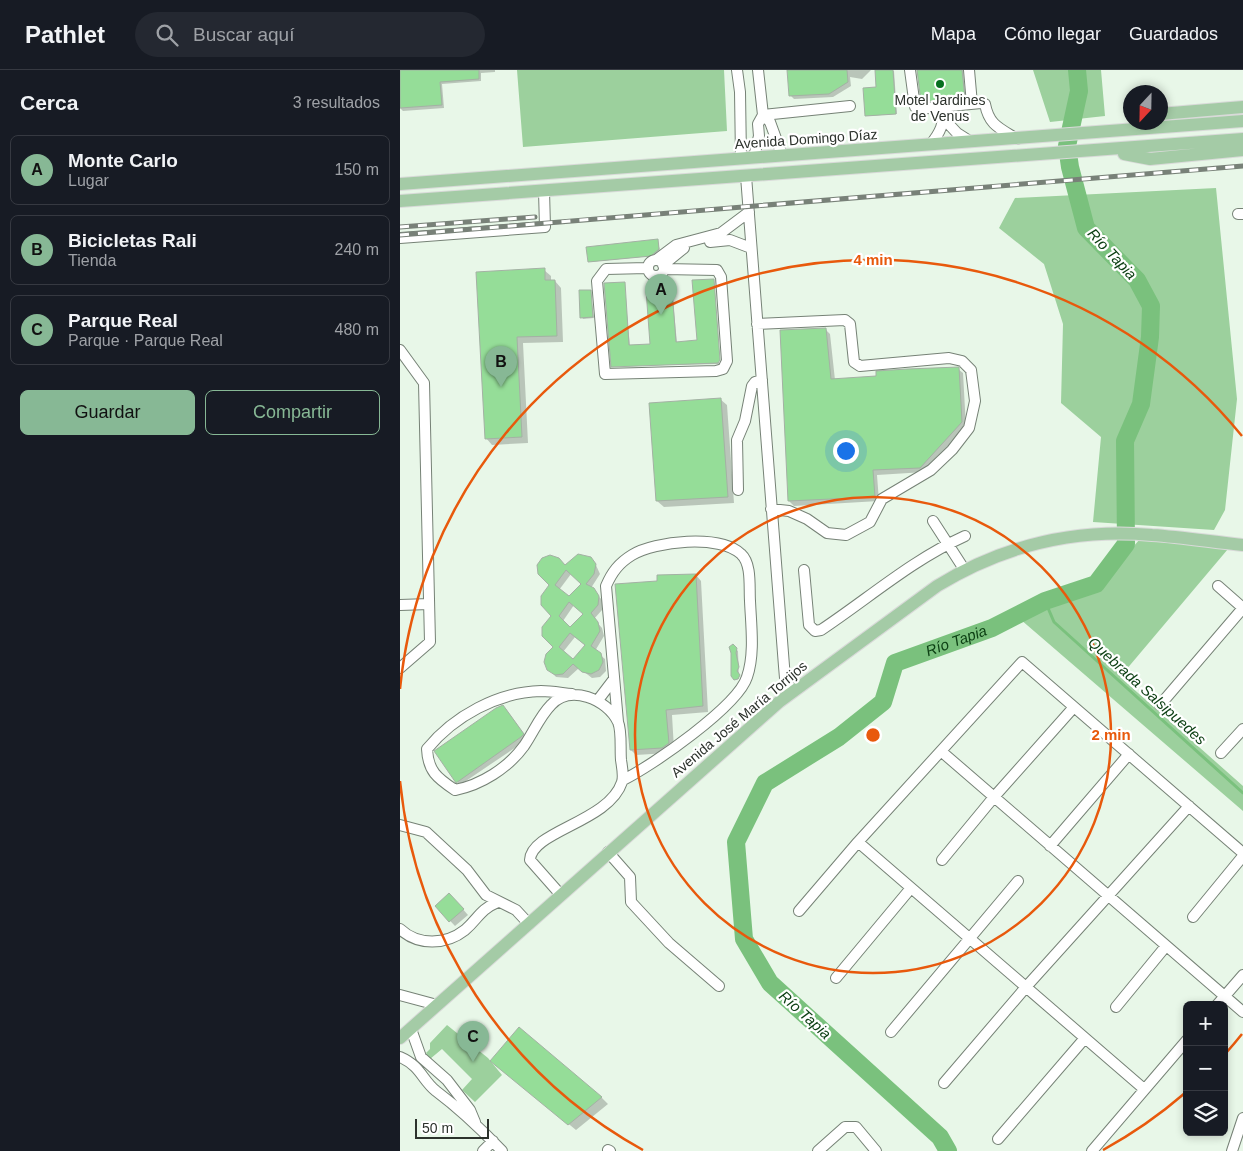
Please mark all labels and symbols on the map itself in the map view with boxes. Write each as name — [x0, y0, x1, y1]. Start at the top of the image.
marker: Motel Jardines de Venus — [934, 78, 946, 90]
north arrow — [1123, 85, 1168, 130]
place label: Motel Jardines de Venus — [894, 92, 986, 124]
street label: Avenida Domingo Díaz — [734, 126, 878, 152]
water label: Río Tapia — [1084, 225, 1140, 283]
text: 4 min — [853, 251, 893, 268]
pin: A — [645, 274, 677, 315]
pin: B — [485, 346, 517, 387]
your location — [833, 438, 859, 464]
water label: Río Tapia — [923, 622, 989, 659]
water label: Quebrada Salsipuedes — [1085, 633, 1210, 748]
street label: Avenida José María Torrijos — [668, 658, 810, 780]
centre of rings — [864, 726, 882, 744]
text: 2 min — [1091, 726, 1131, 743]
water label: Río Tapia — [776, 987, 835, 1042]
pin: C — [457, 1021, 489, 1062]
scale bar — [415, 1116, 489, 1139]

